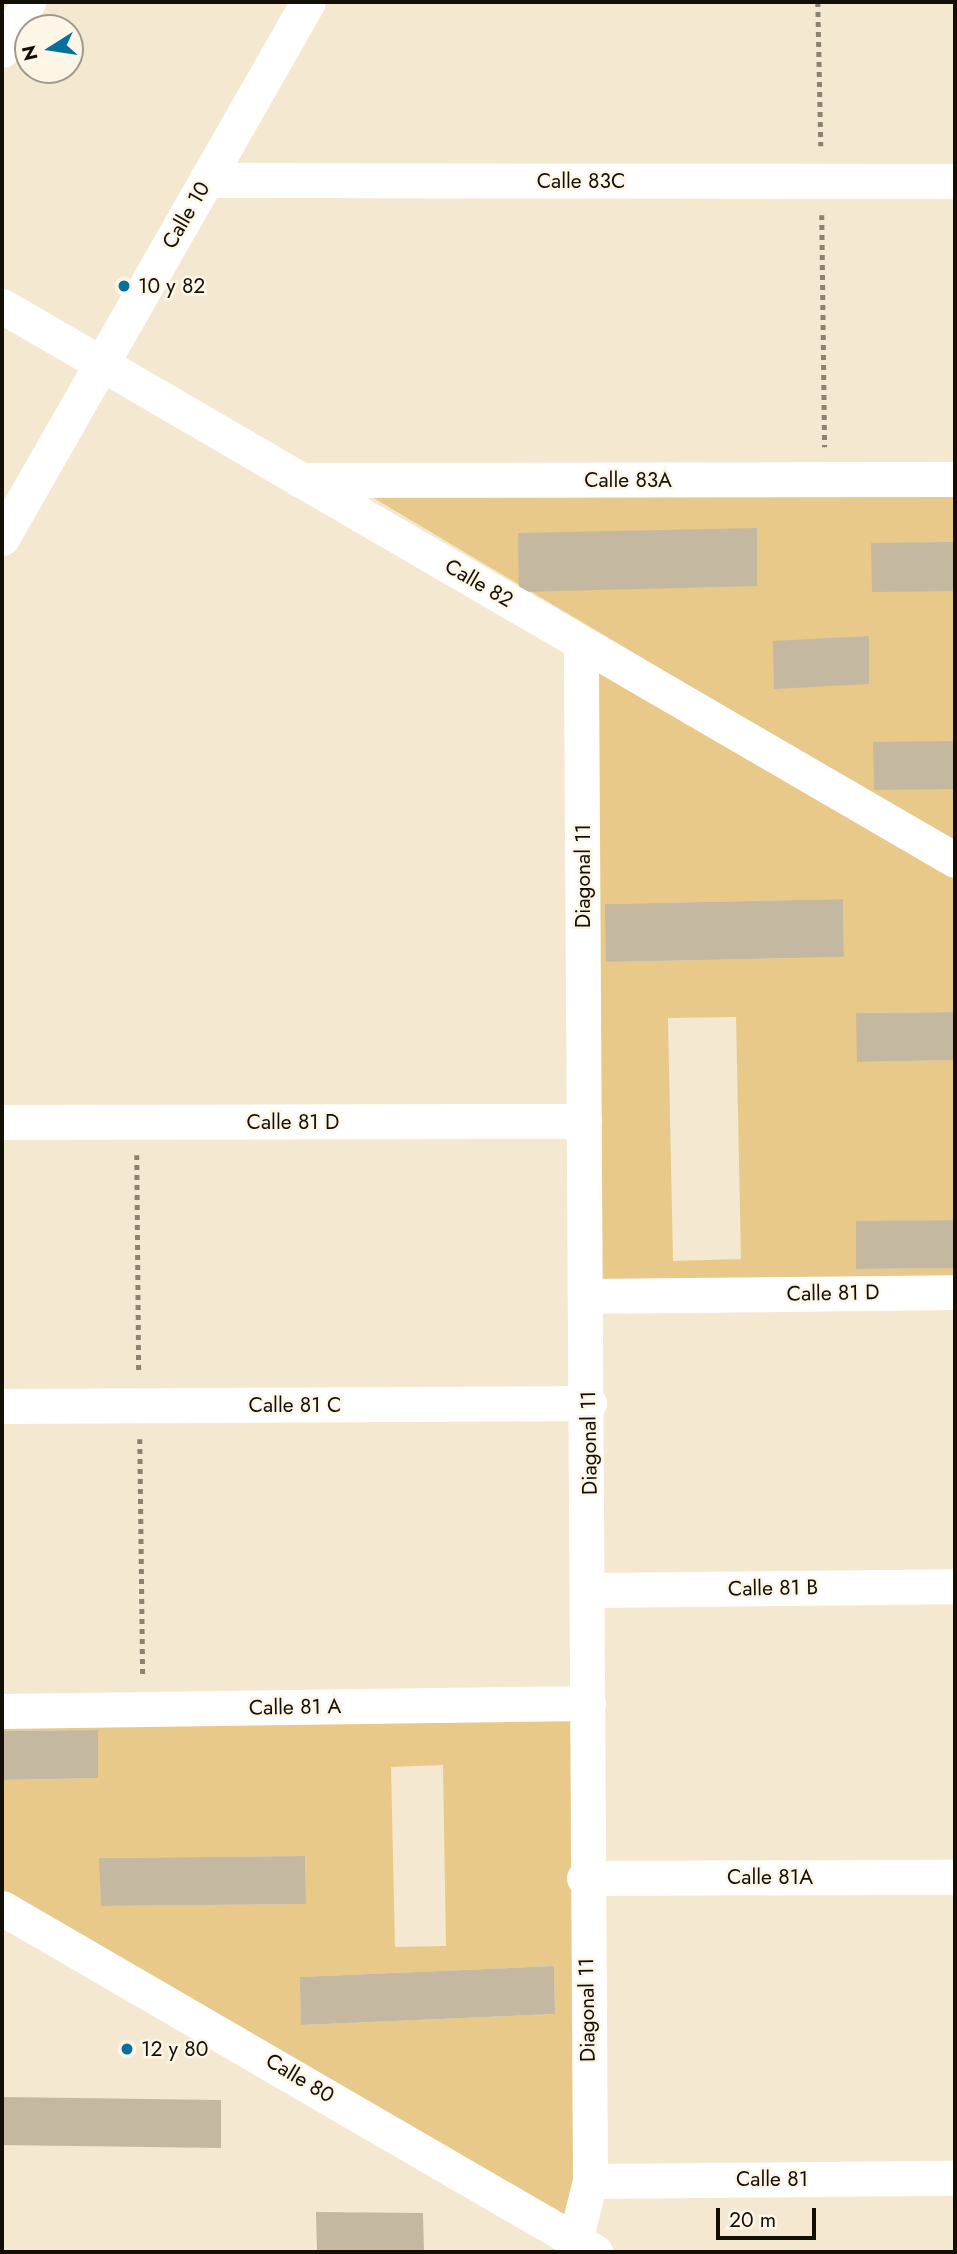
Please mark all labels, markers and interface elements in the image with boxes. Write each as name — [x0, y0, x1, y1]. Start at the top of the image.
north arrow — [14, 14, 84, 84]
text: N — [15, 43, 45, 63]
street label: Calle 83C — [537, 168, 625, 194]
street label: Calle 10 — [157, 177, 215, 253]
place label: 10 y 82 — [138, 273, 205, 299]
marker: 10 y 82 — [116, 278, 132, 294]
street label: Calle 83A — [584, 467, 672, 493]
street label: Calle 82 — [440, 553, 518, 613]
street label: Diagonal 11 — [570, 824, 596, 928]
street label: Calle 81 D — [247, 1109, 339, 1135]
street label: Calle 81 D — [786, 1280, 880, 1306]
street label: Diagonal 11 — [575, 1391, 603, 1495]
street label: Calle 81 C — [249, 1392, 341, 1418]
street label: Calle 81 B — [728, 1575, 818, 1601]
street label: Calle 81 A — [249, 1694, 341, 1720]
street label: Calle 81A — [727, 1864, 813, 1890]
street label: Diagonal 11 — [573, 1958, 601, 2062]
place label: 12 y 80 — [141, 2036, 208, 2062]
marker: 12 y 80 — [119, 2041, 135, 2057]
street label: Calle 80 — [261, 2048, 339, 2108]
street label: Calle 81 — [736, 2166, 808, 2192]
scale bar — [719, 2194, 819, 2238]
text: 20 m — [729, 2205, 776, 2235]

